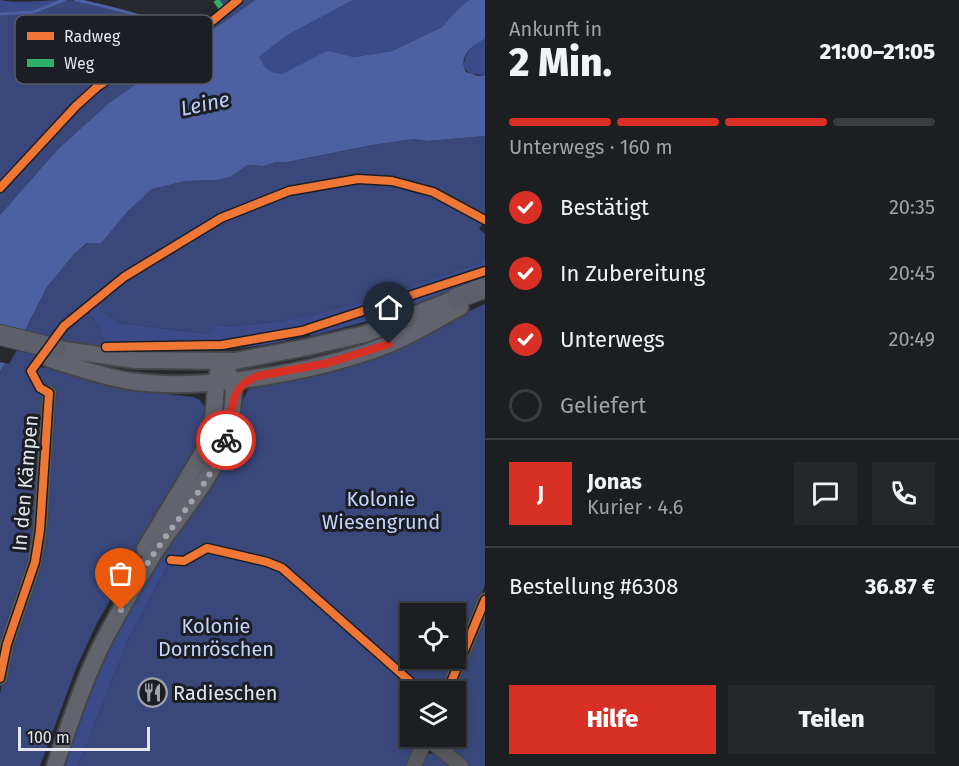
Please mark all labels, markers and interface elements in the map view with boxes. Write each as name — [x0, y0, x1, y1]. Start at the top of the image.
legend — [15, 15, 213, 84]
text: Ankunft in — [509, 17, 602, 41]
text: Radweg — [64, 27, 121, 46]
text: 21:00–21:05 — [820, 38, 935, 65]
text: 2 Min. — [509, 40, 612, 86]
text: Weg — [64, 54, 95, 73]
water label: Leine — [178, 86, 232, 122]
text: Unterwegs · 160 m — [509, 135, 673, 159]
icon: check — [509, 191, 542, 224]
text: Bestätigt — [560, 194, 649, 221]
text: 20:35 — [889, 195, 935, 219]
icon: check — [509, 257, 542, 290]
text: In Zubereitung — [560, 260, 705, 287]
text: 20:45 — [889, 261, 935, 285]
pin — [363, 282, 414, 344]
icon: home — [372, 291, 405, 324]
icon: check — [509, 323, 542, 356]
text: Unterwegs — [560, 326, 665, 353]
text: 20:49 — [889, 327, 935, 351]
text: Geliefert — [560, 392, 646, 419]
courier — [196, 410, 256, 470]
street label: In den Kämpen — [7, 414, 43, 552]
icon: bike — [210, 424, 243, 457]
button: chat — [794, 462, 857, 525]
button: phone — [872, 462, 935, 525]
text: Jonas — [587, 468, 642, 495]
text: J — [537, 480, 544, 507]
park label: Kolonie Wiesengrund — [322, 487, 440, 534]
text: Kurier · 4.6 — [587, 495, 684, 519]
pin — [95, 548, 146, 610]
icon: bag — [104, 557, 137, 590]
text: Bestellung #6308 — [509, 573, 678, 600]
text: 36.87 € — [865, 573, 935, 600]
map controls — [400, 603, 466, 747]
button: locate — [400, 603, 466, 669]
park label: Kolonie Dornröschen — [158, 614, 274, 661]
restaurant icon: Radieschen — [136, 677, 168, 709]
place label: Radieschen — [173, 681, 278, 705]
button: layers — [400, 681, 466, 747]
button: Hilfe — [509, 685, 716, 754]
button: Teilen — [728, 685, 935, 754]
scale bar — [18, 724, 150, 752]
text: 100 m — [27, 728, 70, 747]

